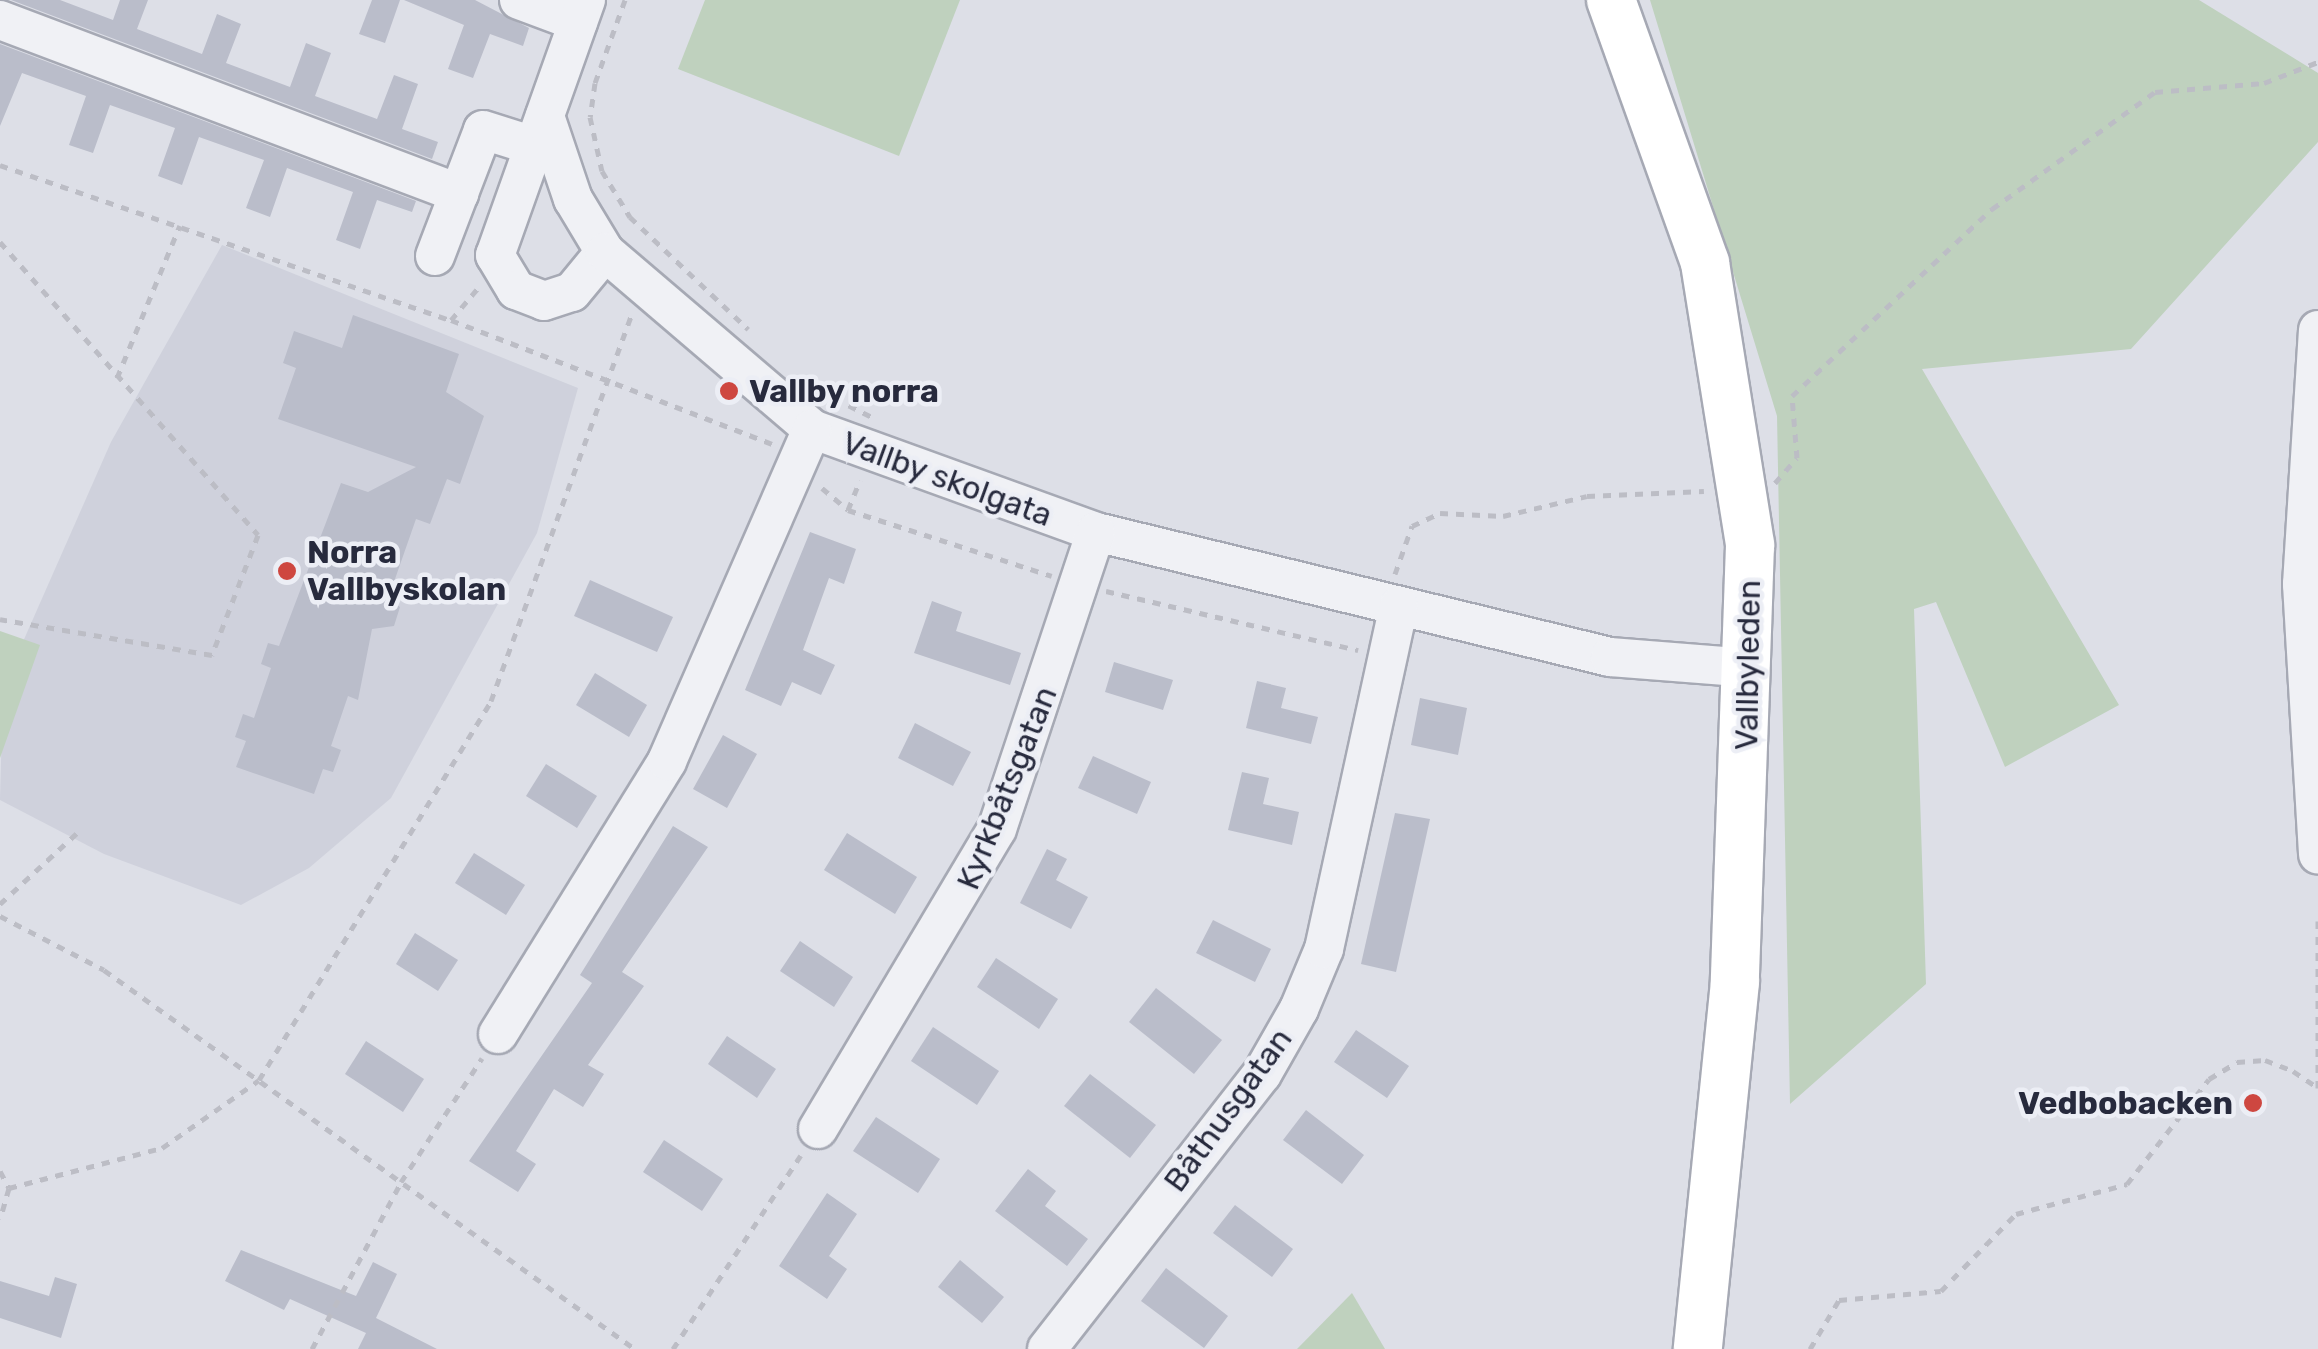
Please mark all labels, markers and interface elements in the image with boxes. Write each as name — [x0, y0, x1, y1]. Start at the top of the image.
place label: Vallby norra — [749, 372, 940, 410]
marker: Vallby norra — [718, 380, 740, 402]
street label: Vallby skolgata — [836, 423, 1058, 535]
place label: Norra Vallbyskolan — [307, 534, 506, 609]
marker: Norra Vallbyskolan — [276, 560, 298, 582]
street label: Vallbyleden — [1727, 579, 1769, 751]
street label: Kyrkbåtsgatan — [949, 681, 1065, 895]
street label: Båthusgatan — [1156, 1021, 1300, 1199]
place label: Vedbobacken — [2018, 1084, 2233, 1122]
marker: Vedbobacken — [2242, 1092, 2264, 1114]

